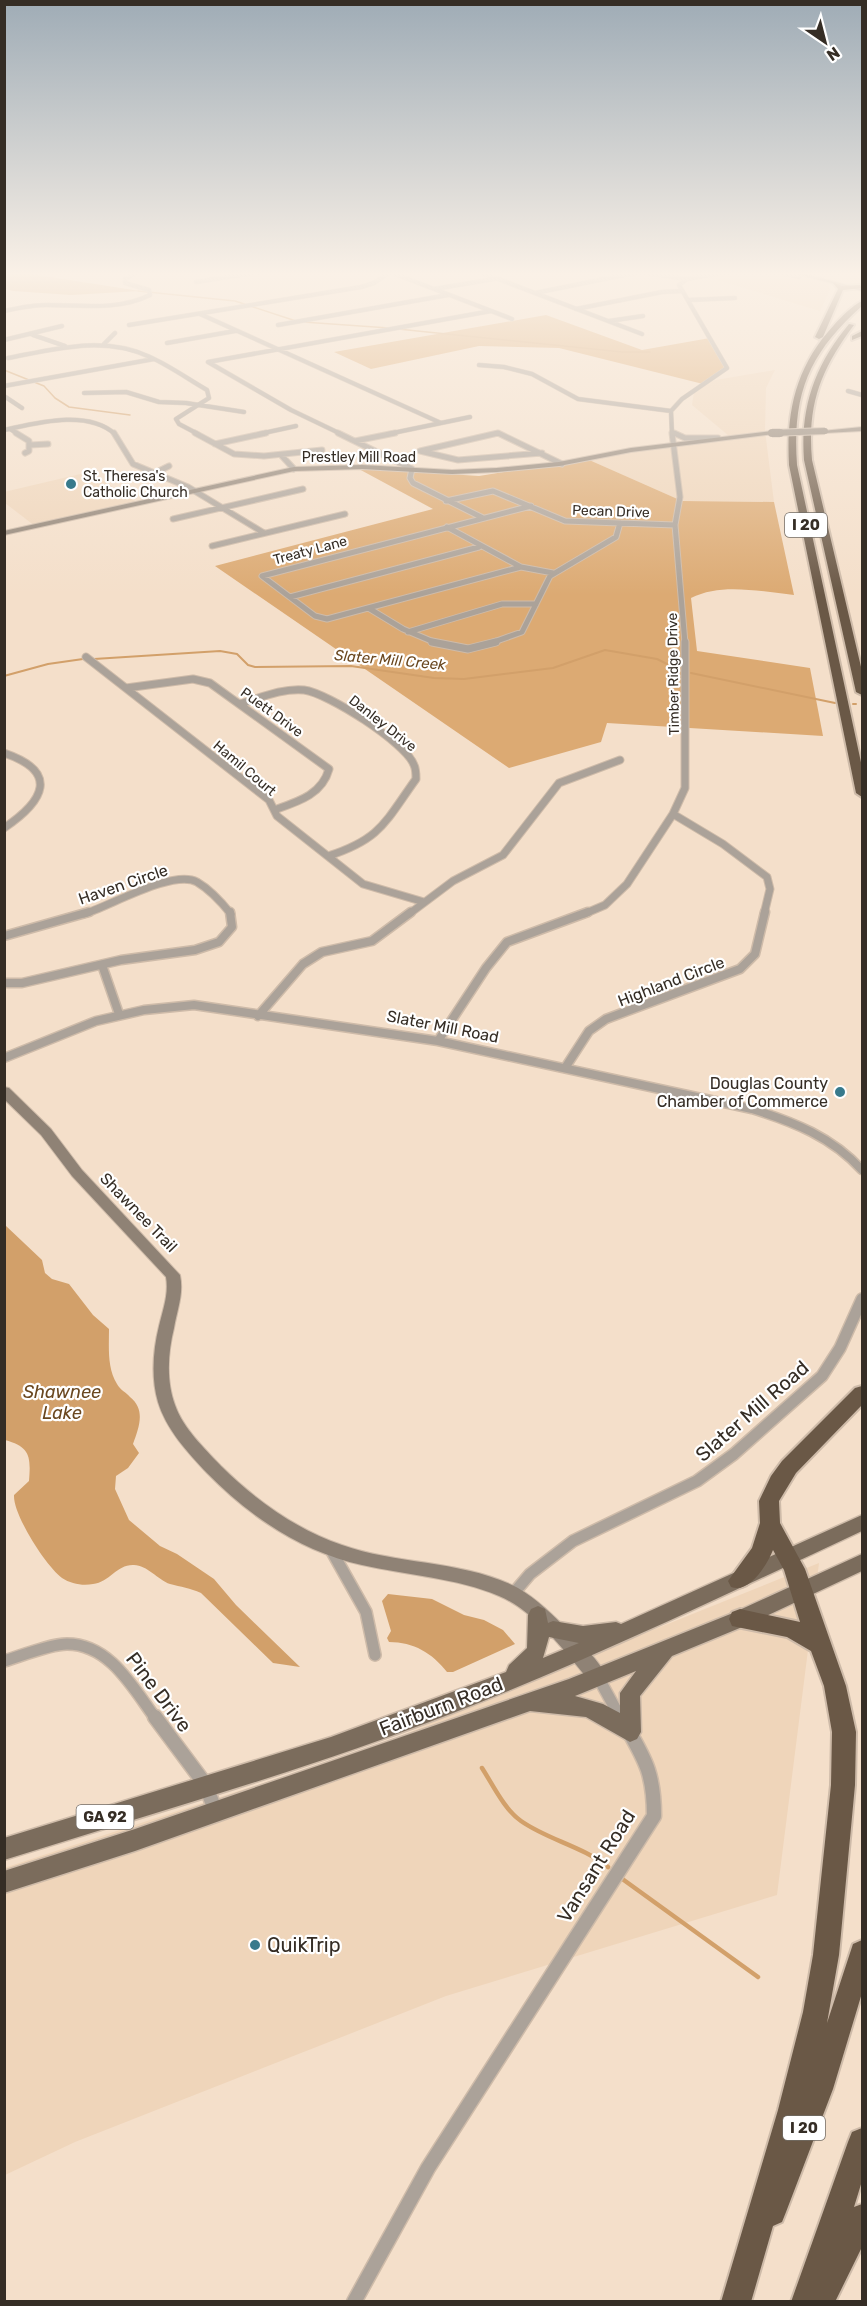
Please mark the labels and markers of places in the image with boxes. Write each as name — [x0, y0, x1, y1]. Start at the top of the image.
place label: St. Theresa's Catholic Church — [83, 468, 188, 501]
marker: St. Theresa's Catholic Church — [64, 477, 78, 491]
place label: Douglas County Chamber of Commerce — [657, 1074, 828, 1111]
marker: Douglas County Chamber of Commerce — [833, 1085, 847, 1099]
place label: QuikTrip — [267, 1933, 341, 1957]
marker: QuikTrip — [248, 1938, 262, 1952]

